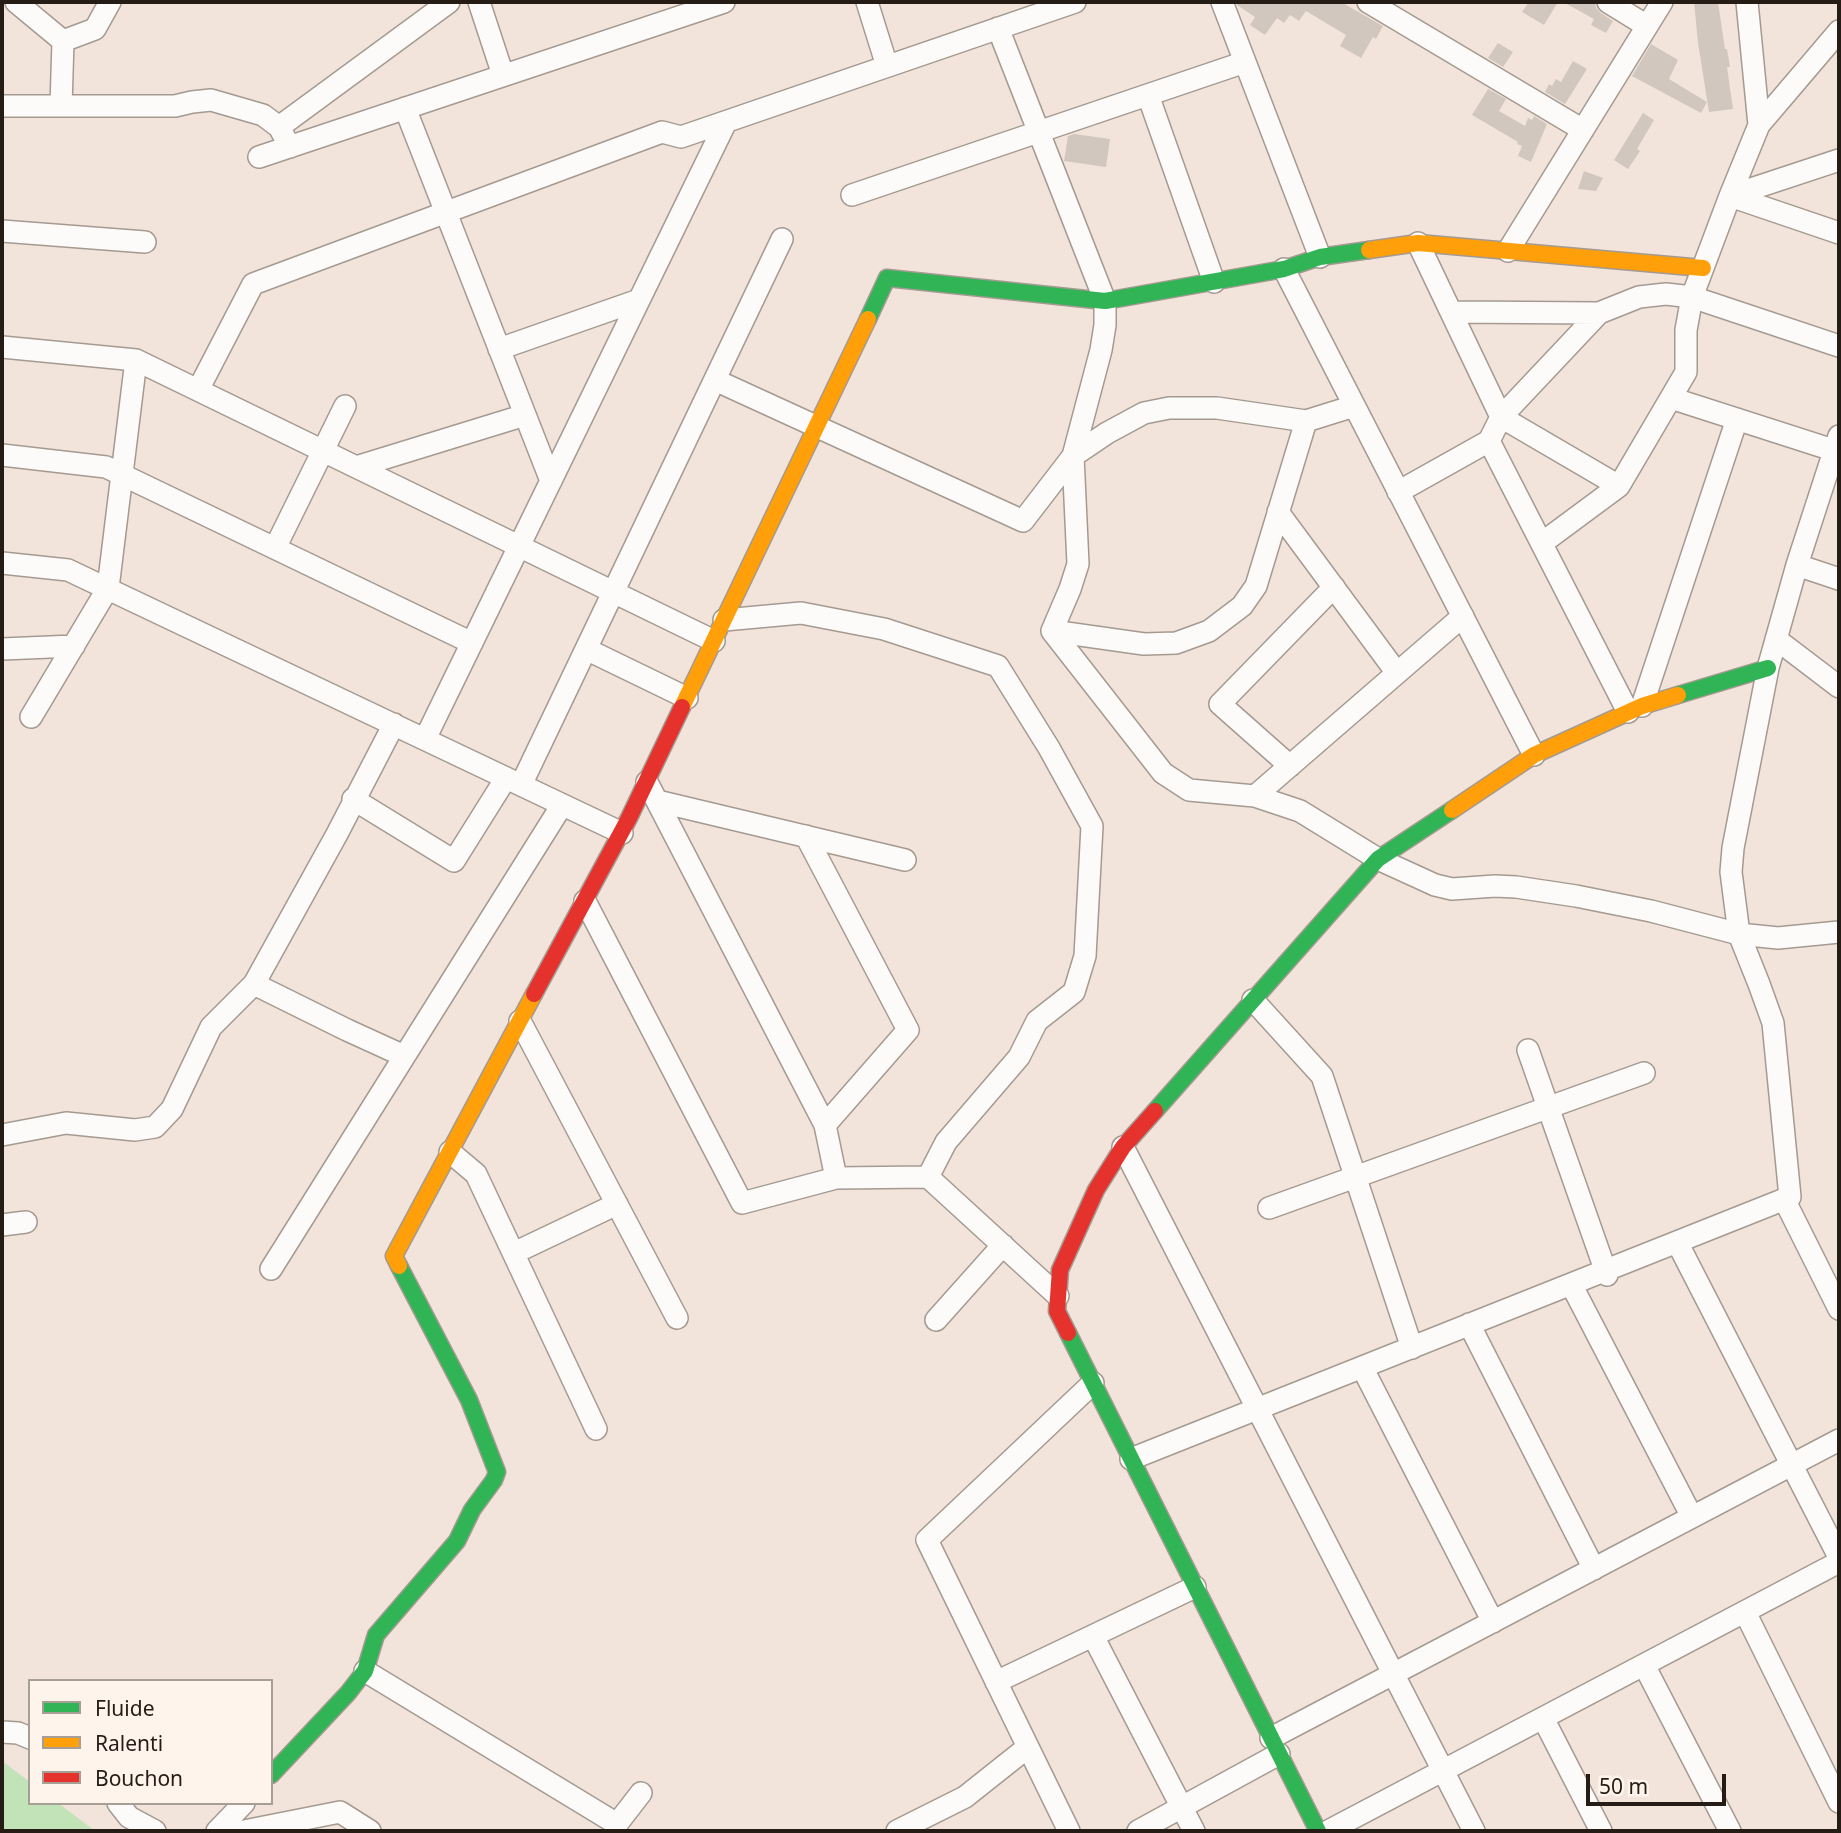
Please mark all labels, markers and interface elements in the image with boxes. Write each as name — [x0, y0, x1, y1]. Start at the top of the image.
legend — [28, 1679, 273, 1805]
text: Fluide — [95, 1694, 154, 1722]
text: Ralenti — [95, 1729, 163, 1757]
scale bar — [1589, 1759, 1729, 1803]
text: Bouchon — [95, 1764, 183, 1792]
text: 50 m — [1599, 1772, 1648, 1800]

